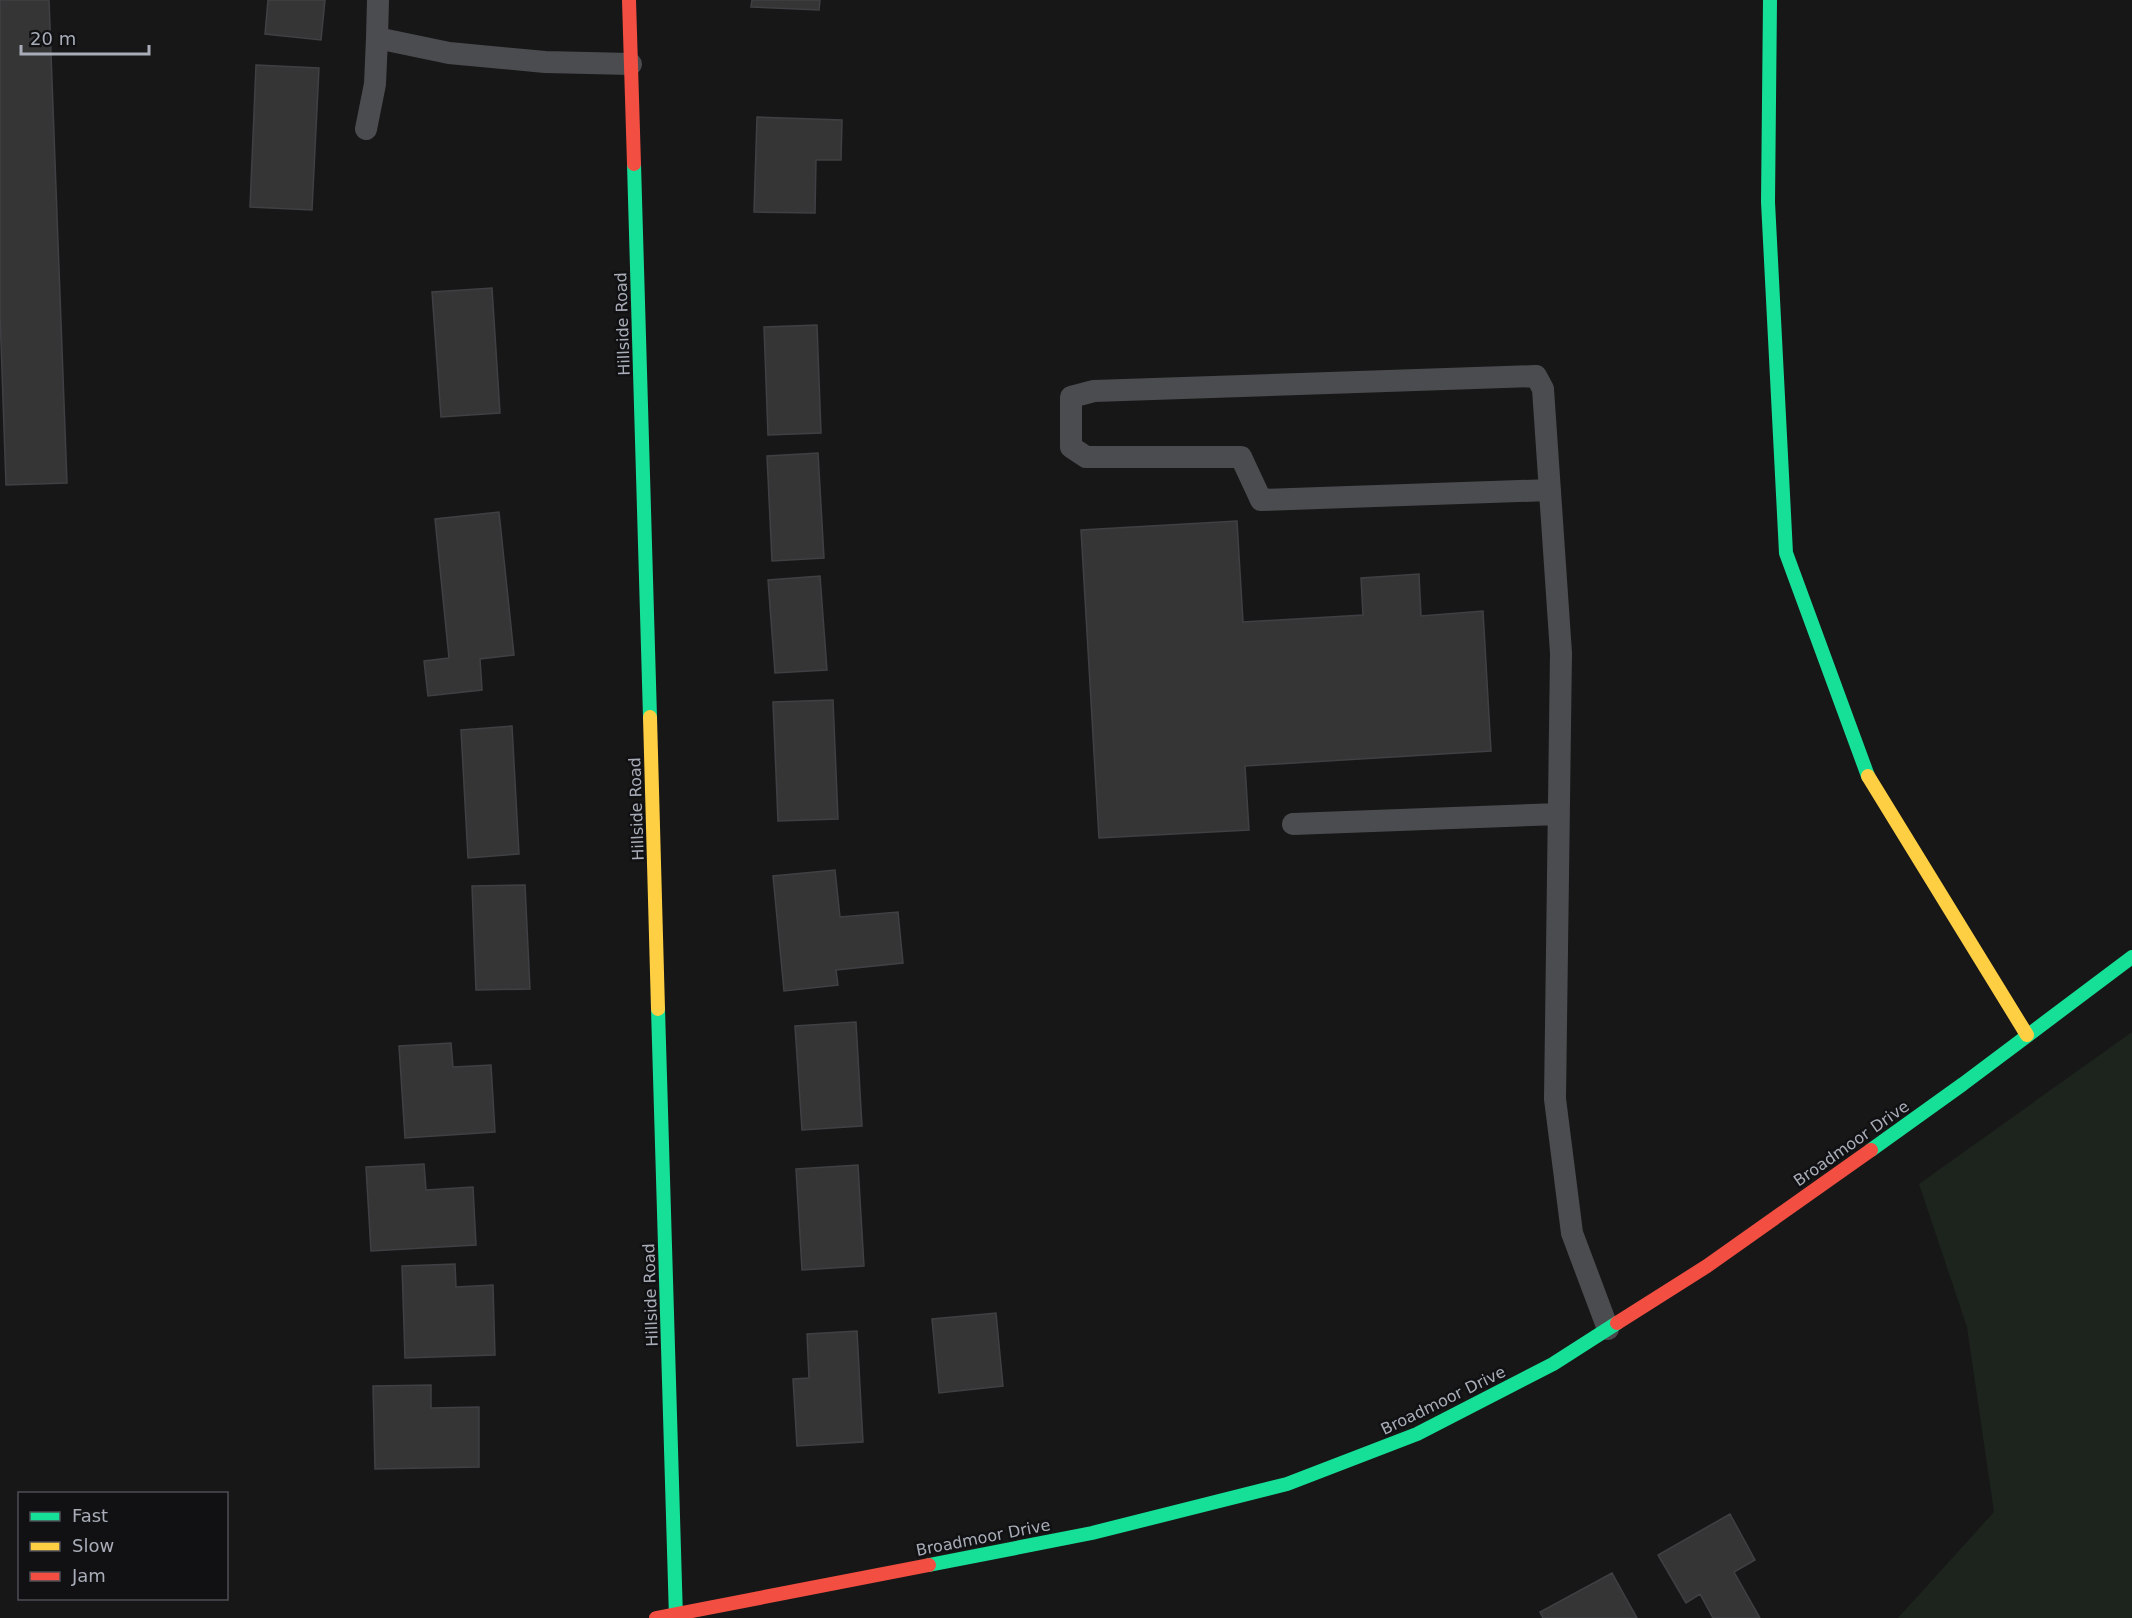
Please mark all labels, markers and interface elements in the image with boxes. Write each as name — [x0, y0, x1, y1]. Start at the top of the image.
scale bar — [21, 18, 148, 56]
text: 20 m — [30, 28, 76, 49]
street label: Hillside Road — [611, 272, 634, 376]
street label: Hillside Road — [625, 757, 648, 861]
street label: Broadmoor Drive — [1790, 1096, 1913, 1190]
street label: Hillside Road — [639, 1243, 662, 1347]
street label: Broadmoor Drive — [1378, 1362, 1509, 1439]
legend — [18, 1492, 228, 1600]
text: Fast — [72, 1505, 108, 1526]
street label: Broadmoor Drive — [914, 1515, 1052, 1560]
text: Slow — [72, 1535, 114, 1556]
text: Jam — [71, 1565, 106, 1586]

